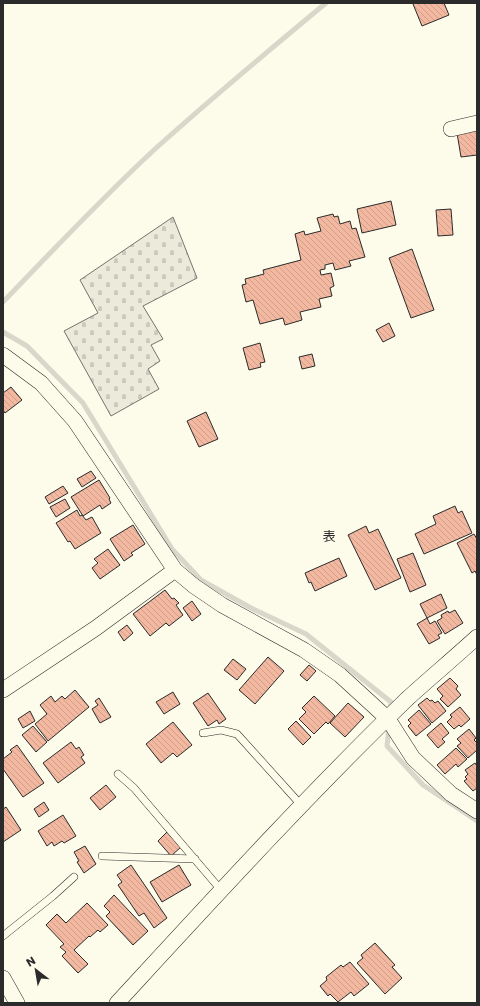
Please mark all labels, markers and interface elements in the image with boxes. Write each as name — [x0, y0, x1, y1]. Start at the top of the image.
district label: 表 — [322, 527, 336, 546]
north arrow — [16, 950, 56, 990]
text: N — [23, 952, 39, 970]

